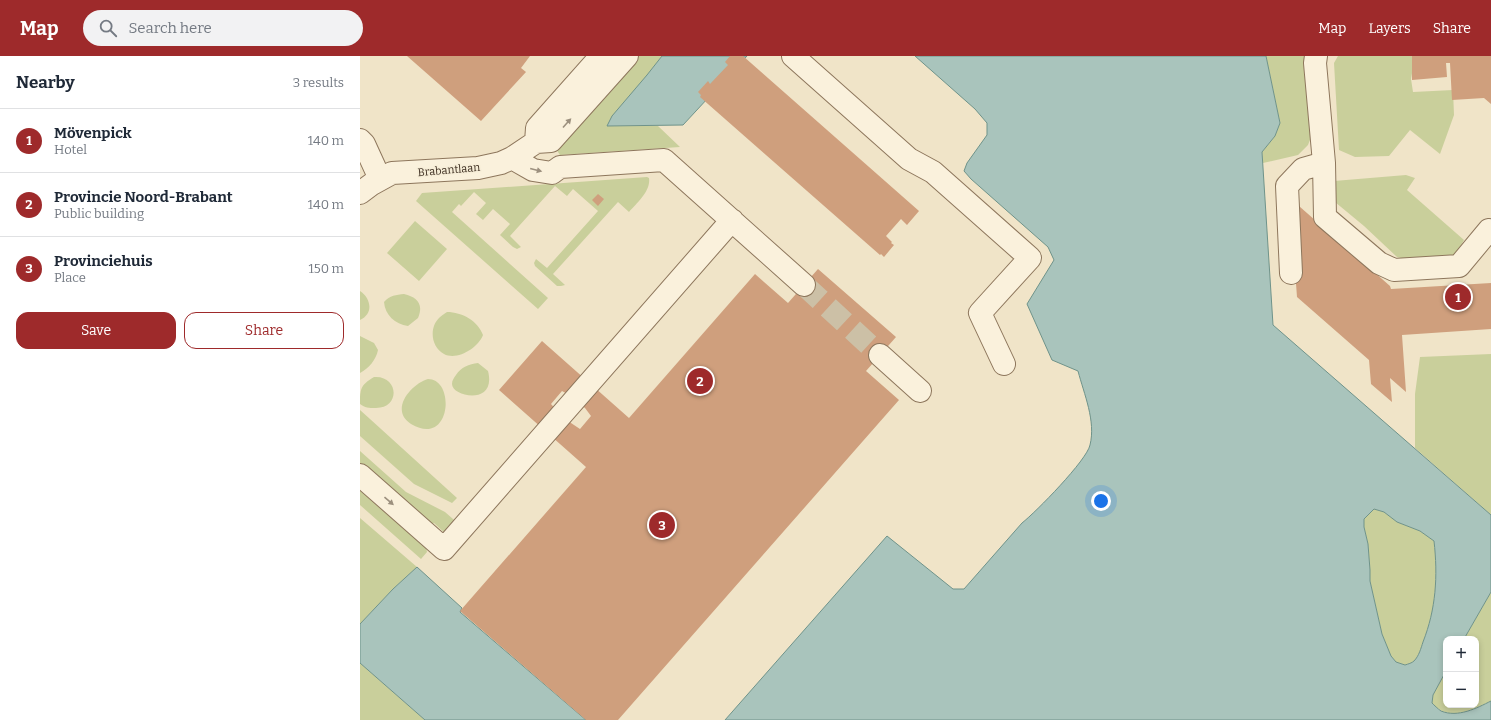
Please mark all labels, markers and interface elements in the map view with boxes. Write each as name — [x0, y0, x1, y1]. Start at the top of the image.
search box — [83, 10, 363, 46]
text: Map — [20, 17, 59, 40]
icon: search — [97, 17, 119, 39]
text: Search here — [129, 19, 212, 37]
text: Map — [1318, 20, 1346, 37]
text: Layers — [1368, 20, 1411, 37]
text: Share — [1433, 20, 1471, 37]
text: Nearby — [16, 72, 75, 93]
text: 3 results — [293, 75, 344, 90]
one-way arrow — [562, 118, 572, 128]
text: Mövenpick — [54, 124, 132, 142]
text: 1 — [26, 133, 32, 148]
text: 140 m — [308, 133, 344, 148]
text: Hotel — [54, 142, 87, 157]
street label: Brabantlaan — [417, 161, 481, 179]
one-way arrow — [530, 167, 542, 173]
text: Provincie Noord-Brabant — [54, 188, 233, 206]
text: 2 — [25, 197, 33, 212]
text: 140 m — [308, 197, 344, 212]
text: Public building — [54, 206, 144, 221]
text: Provinciehuis — [54, 252, 153, 270]
text: 3 — [25, 261, 33, 276]
text: 150 m — [308, 261, 344, 276]
text: Place — [54, 270, 86, 285]
pin: 1 — [1445, 282, 1471, 312]
button: Save — [16, 312, 176, 349]
button: Share — [184, 312, 344, 349]
pin: 2 — [687, 366, 713, 396]
your location — [1091, 491, 1111, 511]
one-way arrow — [384, 496, 395, 505]
pin: 3 — [649, 510, 675, 540]
map controls — [1443, 636, 1479, 708]
button: + — [1443, 636, 1479, 672]
button: − — [1443, 672, 1479, 708]

